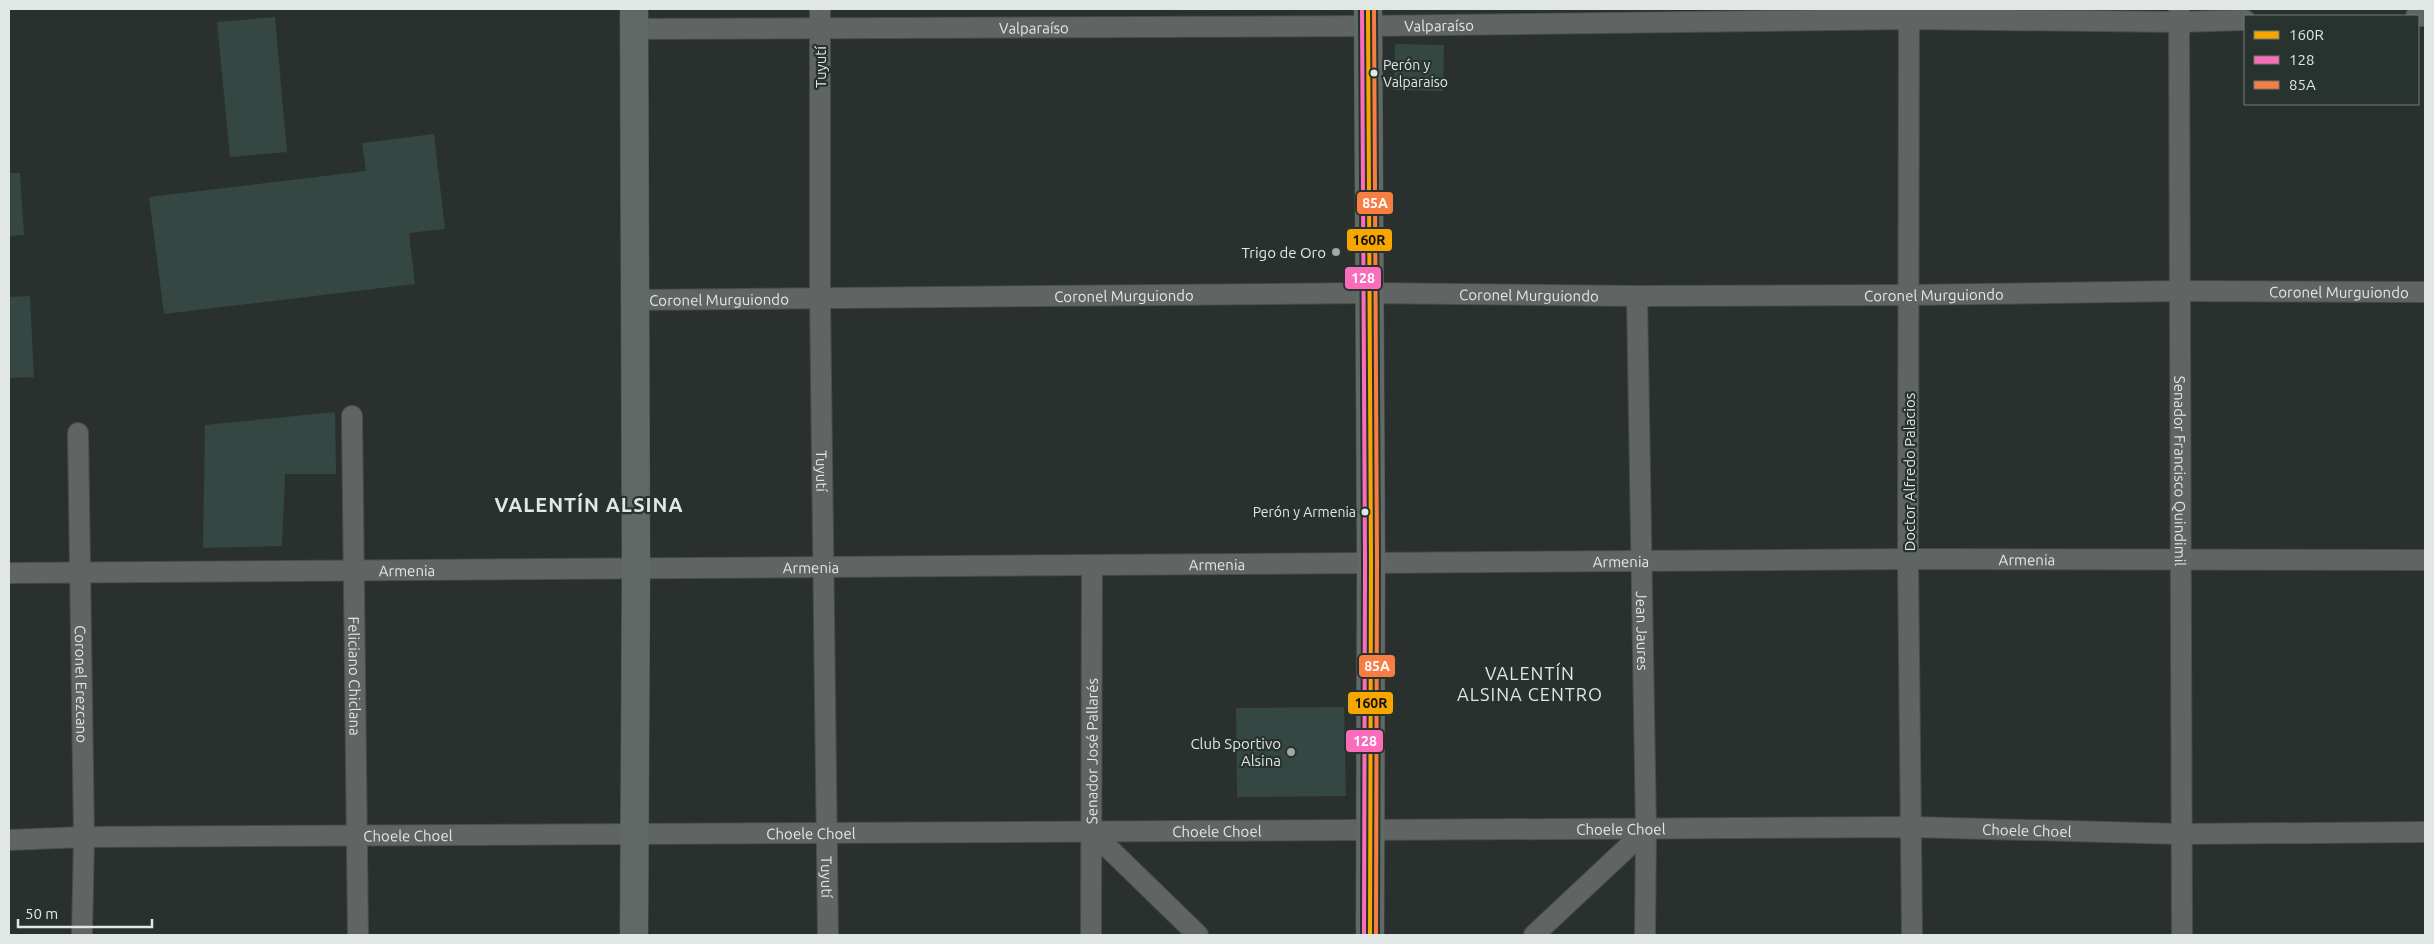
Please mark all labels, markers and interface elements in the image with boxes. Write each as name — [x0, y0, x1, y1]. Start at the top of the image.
legend — [2244, 15, 2419, 105]
street label: Valparaíso — [1404, 16, 1474, 34]
street label: Valparaíso — [999, 19, 1069, 36]
text: 160R — [2289, 26, 2324, 43]
street label: Tuyutí — [812, 46, 829, 88]
text: 128 — [2289, 51, 2314, 68]
place label: Perón y Valparaiso — [1383, 57, 1448, 90]
marker: Perón y Valparaiso — [1369, 68, 1379, 78]
text: 85A — [2289, 76, 2316, 93]
line badge: 85A — [1356, 191, 1394, 215]
text: 85A — [1362, 195, 1388, 211]
line badge: 160R — [1346, 228, 1393, 252]
text: 160R — [1353, 232, 1385, 248]
place label: Trigo de Oro — [1241, 244, 1326, 261]
marker: Trigo de Oro — [1330, 246, 1342, 258]
line badge: 128 — [1344, 266, 1382, 290]
text: 128 — [1351, 270, 1375, 286]
street label: Coronel Murguiondo — [2269, 283, 2409, 300]
street label: Coronel Murguiondo — [1864, 285, 2004, 304]
street label: Coronel Murguiondo — [1054, 286, 1194, 304]
street label: Coronel Murguiondo — [1459, 286, 1599, 304]
street label: Coronel Murguiondo — [649, 290, 789, 308]
street label: Senador Francisco Quindimil — [2172, 376, 2189, 566]
street label: Doctor Alfredo Palacios — [1901, 393, 1918, 551]
street label: Tuyutí — [813, 450, 831, 492]
district label: VALENTÍN ALSINA — [494, 492, 684, 516]
place label: Perón y Armenia — [1253, 504, 1356, 520]
marker: Perón y Armenia — [1360, 507, 1370, 517]
street label: Armenia — [1999, 551, 2055, 568]
street label: Armenia — [1593, 552, 1649, 570]
street label: Armenia — [1189, 555, 1245, 573]
street label: Armenia — [783, 558, 839, 576]
street label: Armenia — [379, 561, 435, 579]
street label: Jean Jaures — [1633, 591, 1652, 671]
street label: Feliciano Chiclana — [346, 616, 364, 736]
street label: Coronel Erezcano — [72, 625, 91, 743]
line badge: 85A — [1358, 654, 1396, 678]
text: 85A — [1364, 658, 1390, 674]
district label: VALENTÍN ALSINA CENTRO — [1457, 662, 1603, 704]
street label: Senador José Pallarés — [1083, 678, 1100, 824]
line badge: 160R — [1347, 691, 1394, 715]
text: 160R — [1355, 695, 1387, 711]
line badge: 128 — [1345, 729, 1384, 753]
text: 128 — [1353, 733, 1377, 749]
place label: Club Sportivo Alsina — [1190, 735, 1281, 769]
marker: Club Sportivo Alsina — [1285, 746, 1297, 758]
street label: Choele Choel — [1576, 820, 1666, 837]
street label: Choele Choel — [1982, 820, 2072, 840]
street label: Choele Choel — [1172, 822, 1262, 840]
street label: Choele Choel — [766, 824, 856, 842]
street label: Choele Choel — [363, 826, 453, 844]
street label: Tuyutí — [819, 856, 836, 898]
scale bar — [18, 896, 151, 928]
text: 50 m — [25, 905, 58, 922]

